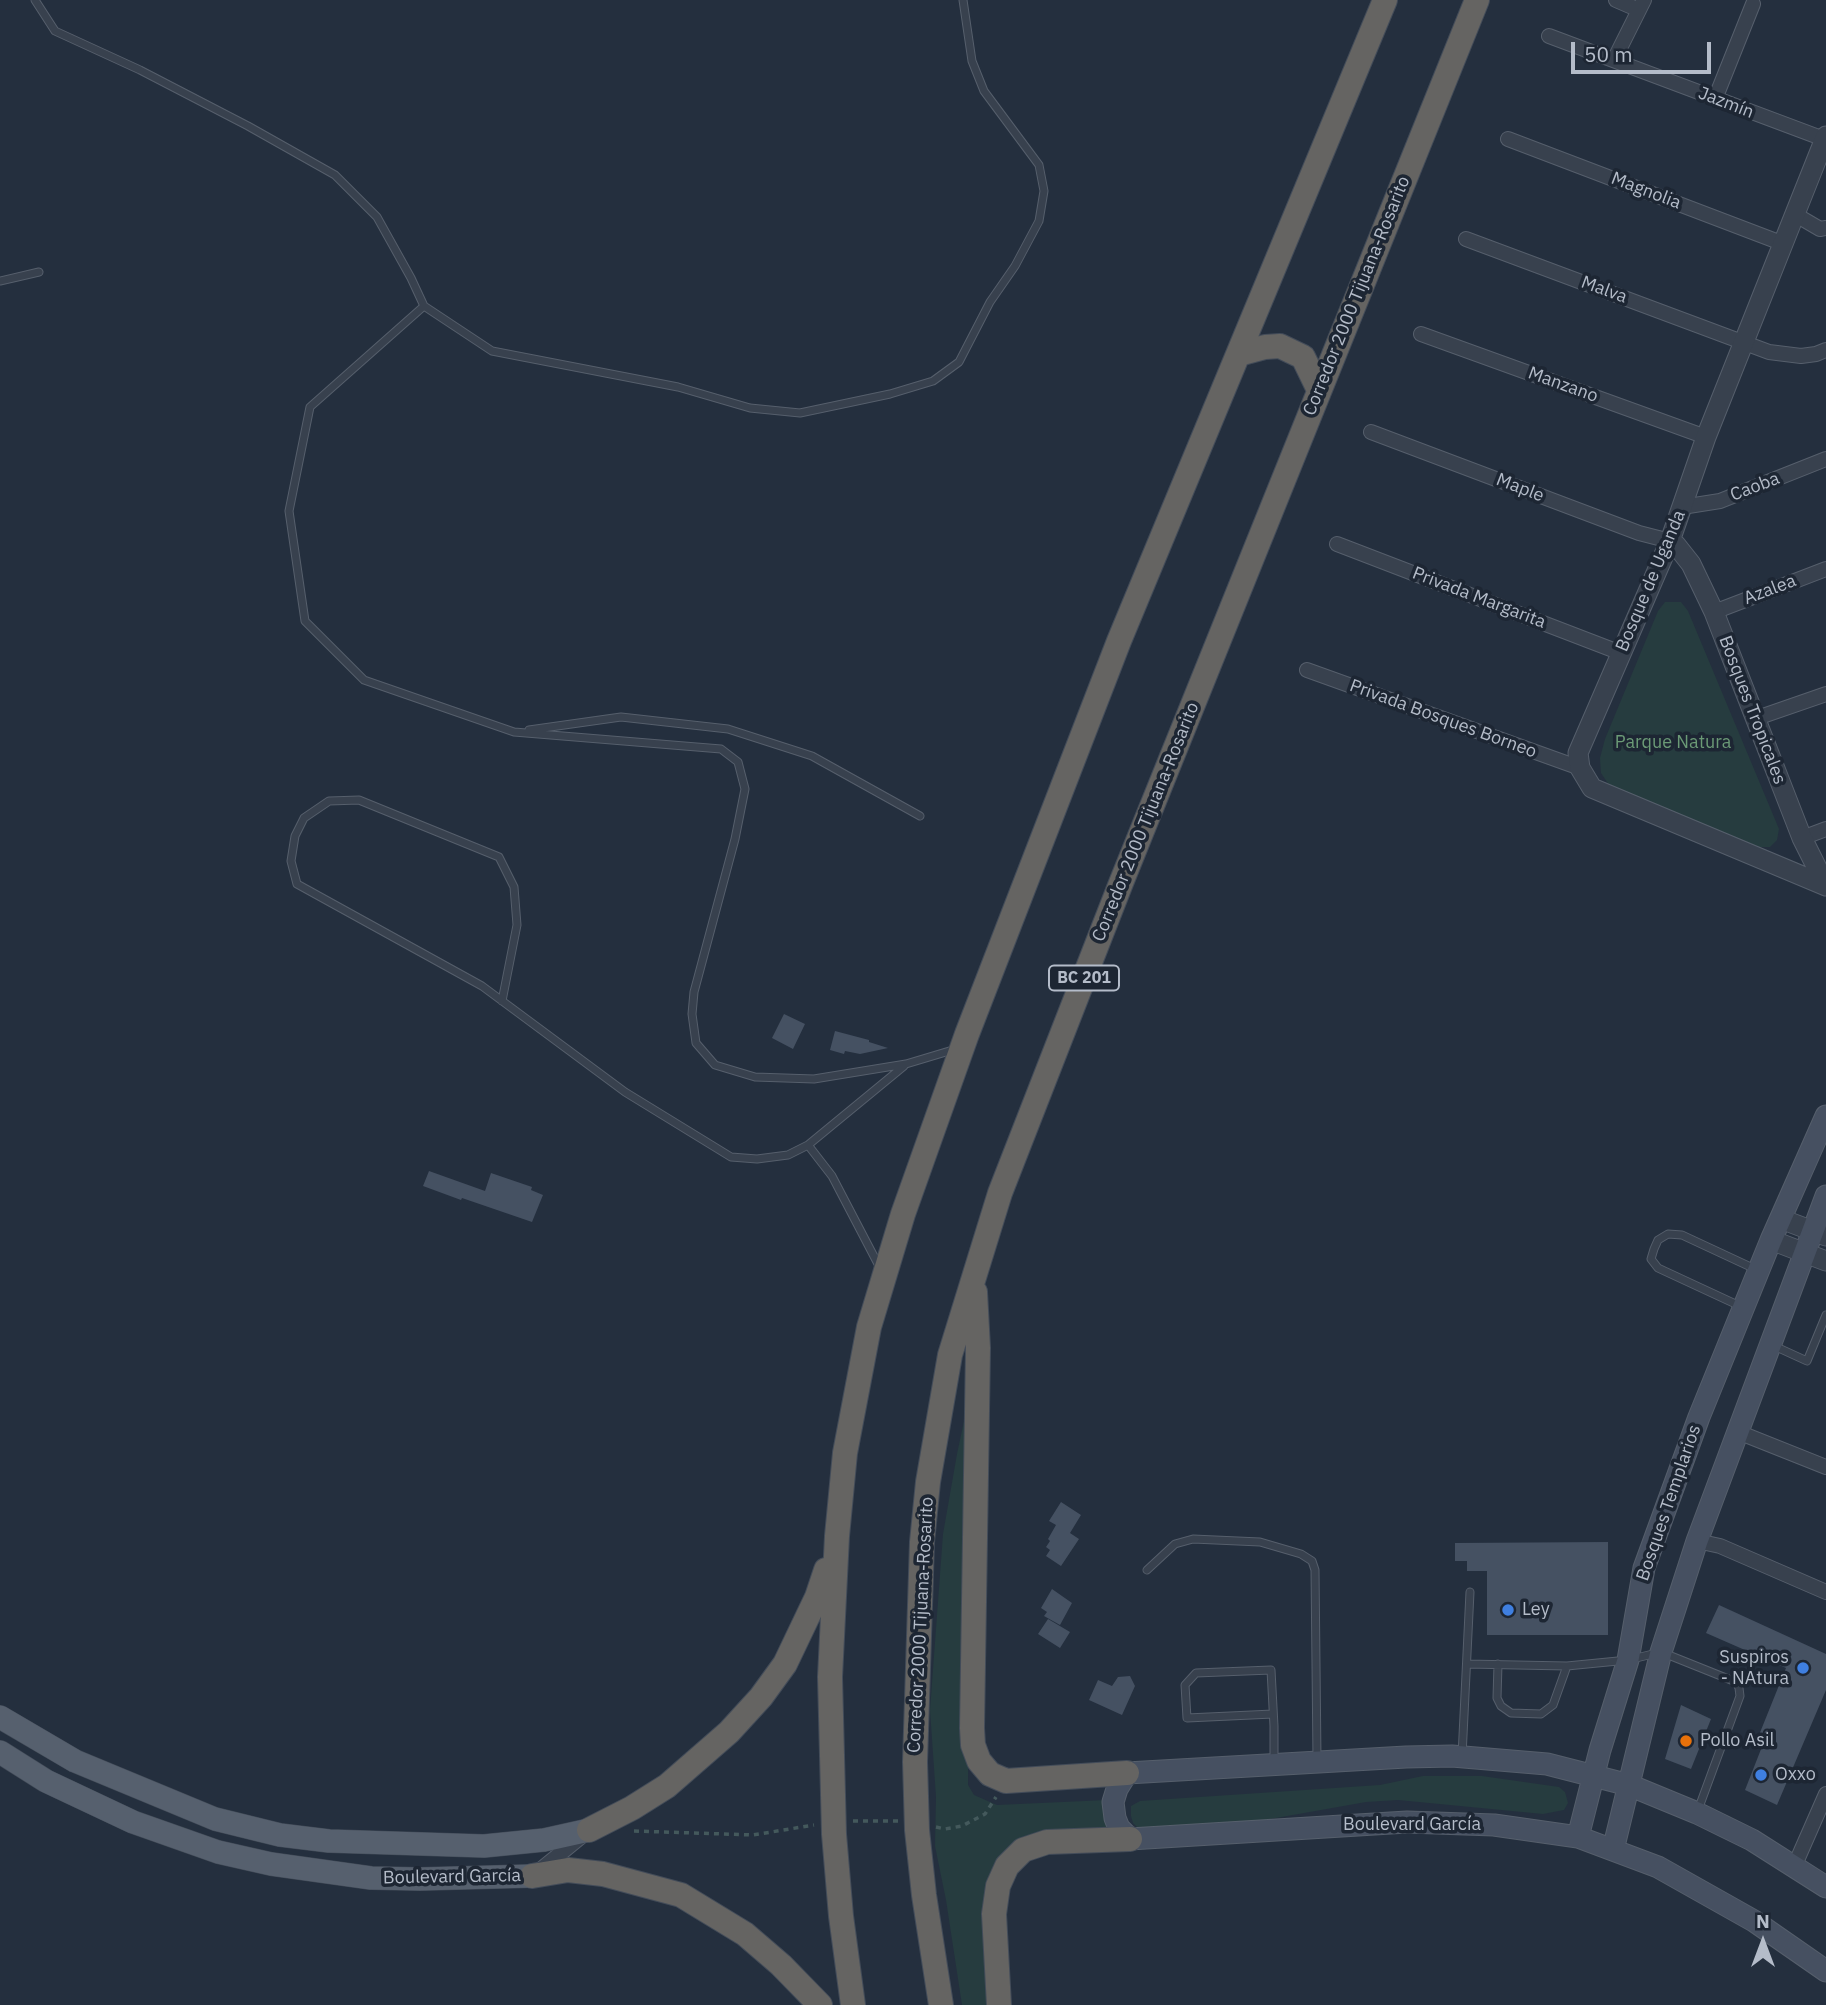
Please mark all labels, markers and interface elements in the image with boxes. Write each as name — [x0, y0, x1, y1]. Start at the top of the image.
scale bar — [1574, 28, 1714, 72]
text: 50 m — [1584, 40, 1633, 68]
street label: Jazmín — [1695, 83, 1757, 123]
street label: Magnolia — [1608, 168, 1684, 214]
street label: Corredor 2000 Tijuana-Rosarito — [1299, 173, 1415, 419]
street label: Malva — [1578, 272, 1630, 308]
street label: Manzano — [1525, 362, 1601, 408]
street label: Caoba — [1727, 468, 1783, 506]
street label: Maple — [1493, 469, 1547, 507]
street label: Bosque de Uganda — [1611, 507, 1691, 655]
street label: Privada Margarita — [1409, 563, 1549, 633]
street label: Azalea — [1741, 570, 1799, 610]
street label: Bosques Tropicales — [1714, 633, 1790, 787]
street label: Privada Bosques Borneo — [1347, 675, 1539, 763]
street label: Corredor 2000 Tijuana-Rosarito — [1088, 699, 1204, 945]
park label: Parque Natura — [1615, 732, 1731, 754]
road number: BC 201 — [1049, 966, 1119, 990]
street label: Bosques Templarios — [1632, 1422, 1706, 1584]
street label: Corredor 2000 Tijuana-Rosarito — [904, 1496, 938, 1754]
place label: Ley — [1522, 1599, 1550, 1621]
marker: Ley — [1500, 1602, 1516, 1618]
place label: Suspiros - NAtura — [1719, 1647, 1789, 1690]
marker: Suspiros - NAtura — [1795, 1660, 1811, 1676]
place label: Pollo Asil — [1700, 1730, 1774, 1752]
marker: Pollo Asil — [1678, 1733, 1694, 1749]
place label: Oxxo — [1775, 1764, 1816, 1786]
marker: Oxxo — [1753, 1767, 1769, 1783]
street label: Boulevard García — [1343, 1814, 1481, 1836]
street label: Boulevard García — [383, 1865, 521, 1889]
north arrow — [1728, 1907, 1798, 1977]
text: N — [1756, 1909, 1770, 1933]

